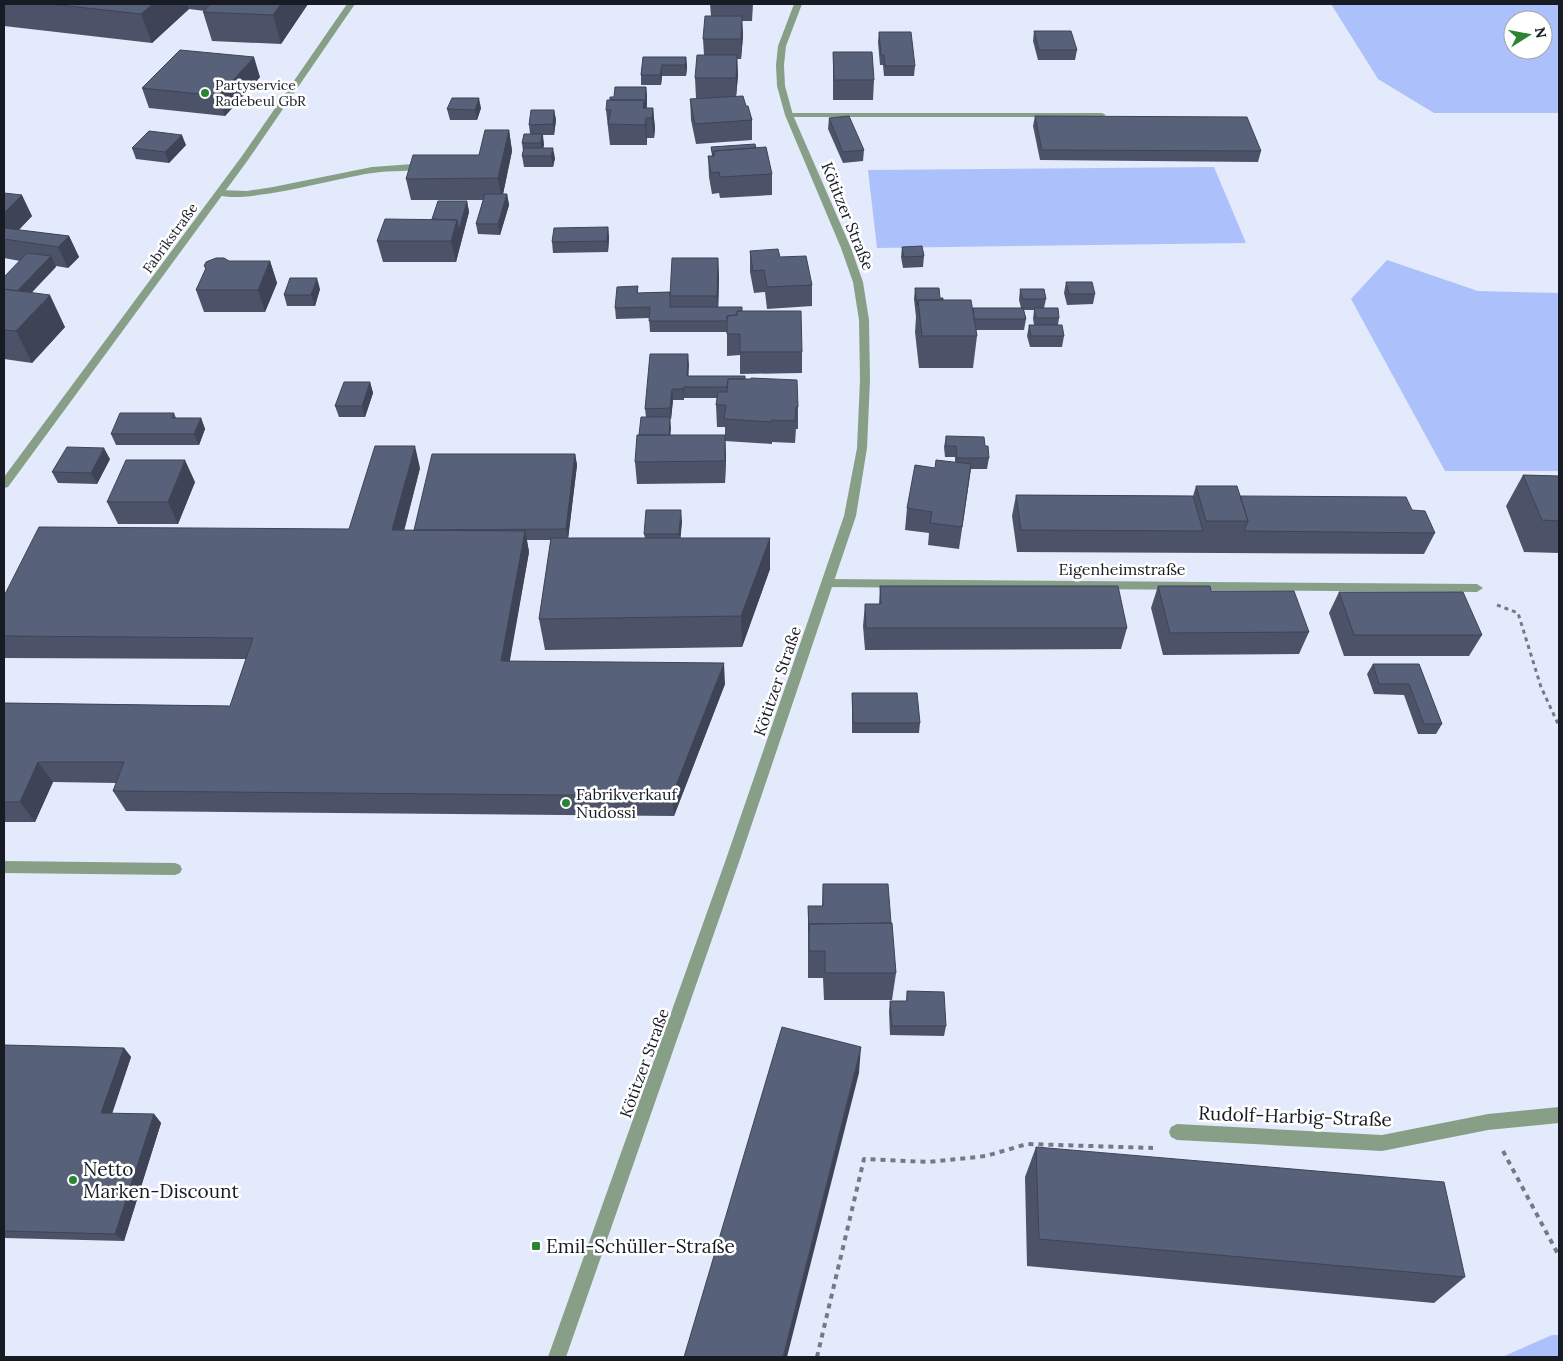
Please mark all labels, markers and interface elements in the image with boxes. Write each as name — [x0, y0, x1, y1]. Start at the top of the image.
north arrow — [1503, 10, 1553, 60]
text: N — [1531, 25, 1551, 40]
place label: Partyservice Radebeul GbR — [215, 76, 306, 110]
marker: Partyservice Radebeul GbR — [199, 87, 211, 99]
street label: Kötitzer Straße — [817, 159, 879, 273]
street label: Fabrikstraße — [139, 199, 202, 277]
street label: Eigenheimstraße — [1059, 559, 1186, 579]
street label: Kötitzer Straße — [749, 623, 805, 739]
place label: Fabrikverkauf Nudossi — [576, 784, 679, 822]
marker: Fabrikverkauf Nudossi — [560, 797, 572, 809]
street label: Kötitzer Straße — [615, 1005, 673, 1120]
street label: Rudolf-Harbig-Straße — [1198, 1101, 1392, 1131]
place label: Netto Marken-Discount — [83, 1157, 239, 1203]
marker: Netto Marken-Discount — [67, 1174, 79, 1186]
place label: Emil-Schüller-Straße — [546, 1234, 735, 1258]
marker: Emil-Schüller-Straße — [530, 1240, 542, 1252]

